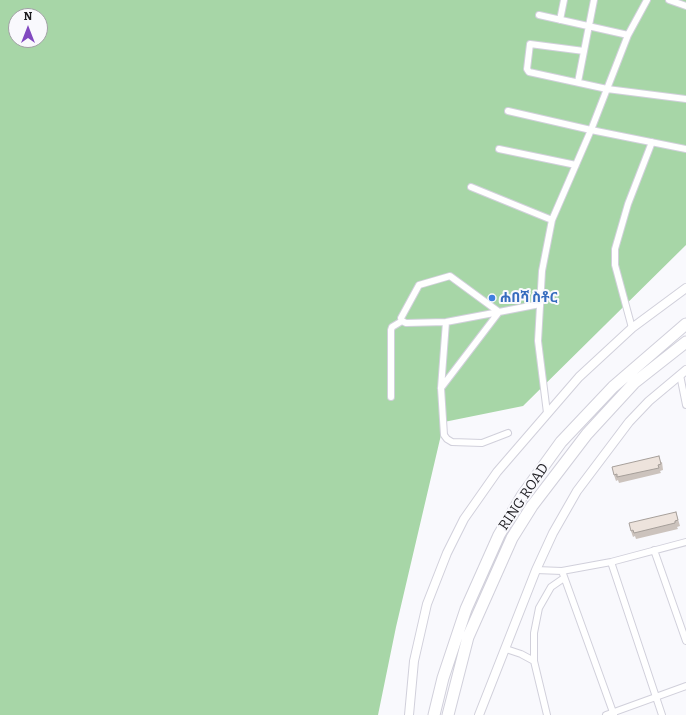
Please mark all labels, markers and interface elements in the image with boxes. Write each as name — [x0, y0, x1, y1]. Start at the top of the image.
north arrow — [8, 8, 48, 48]
text: N — [24, 10, 32, 23]
place label: ሐበሻ ስቶር — [500, 290, 557, 306]
marker: ሐበሻ ስቶር — [487, 293, 497, 303]
street label: RING ROAD — [496, 460, 552, 534]

